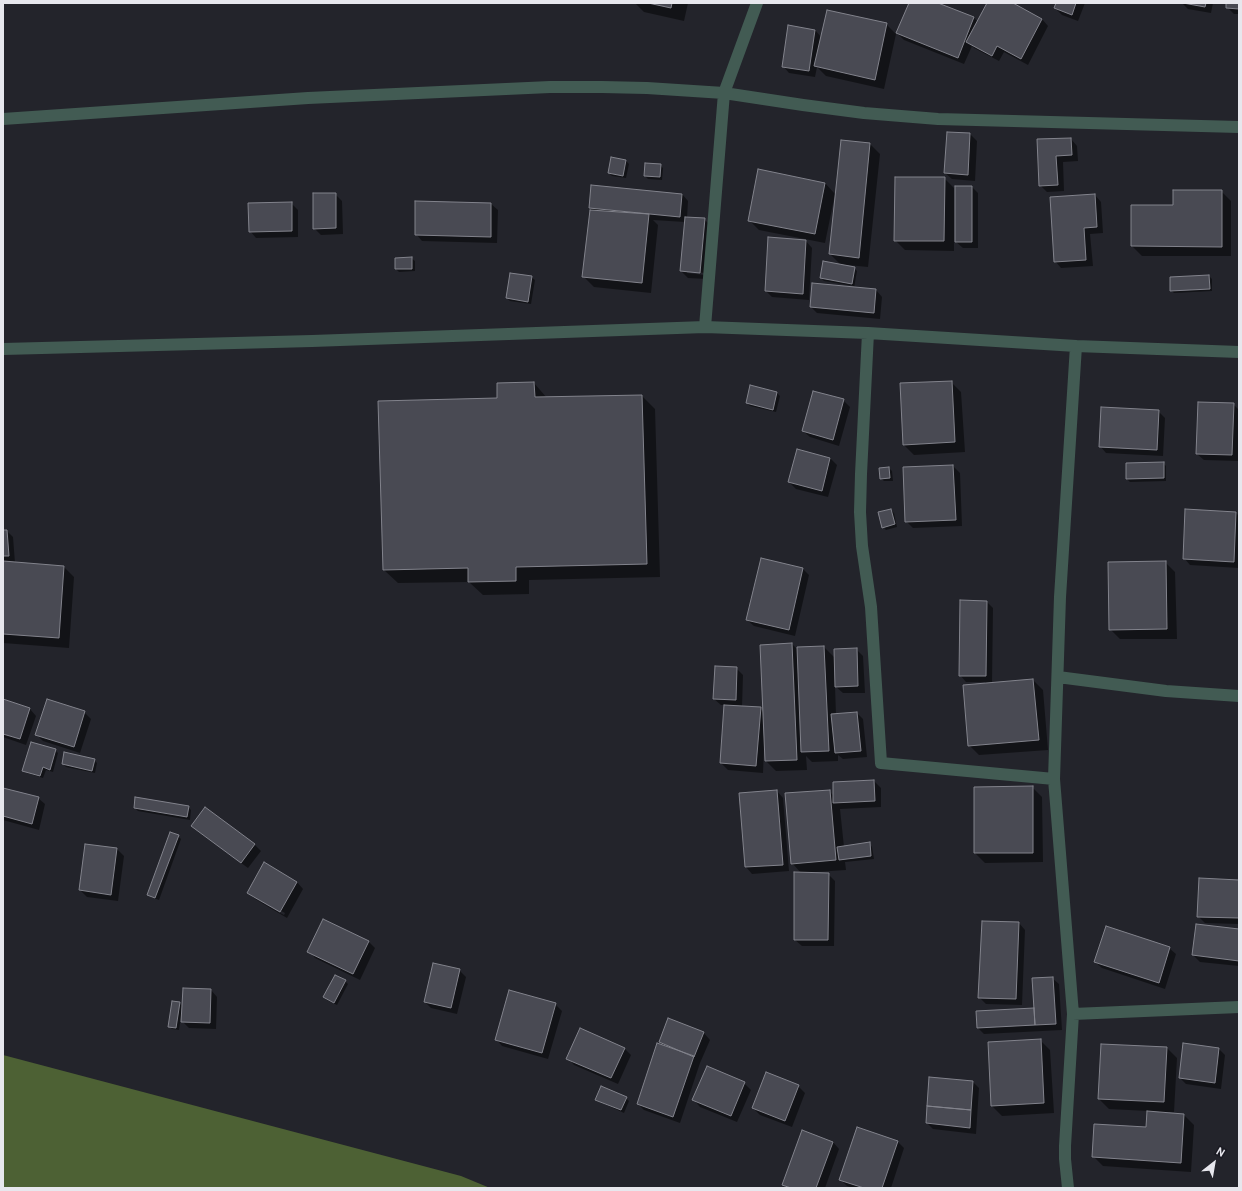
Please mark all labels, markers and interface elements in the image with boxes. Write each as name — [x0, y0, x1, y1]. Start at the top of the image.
north arrow — [1194, 1143, 1234, 1183]
text: N — [1213, 1145, 1227, 1161]

